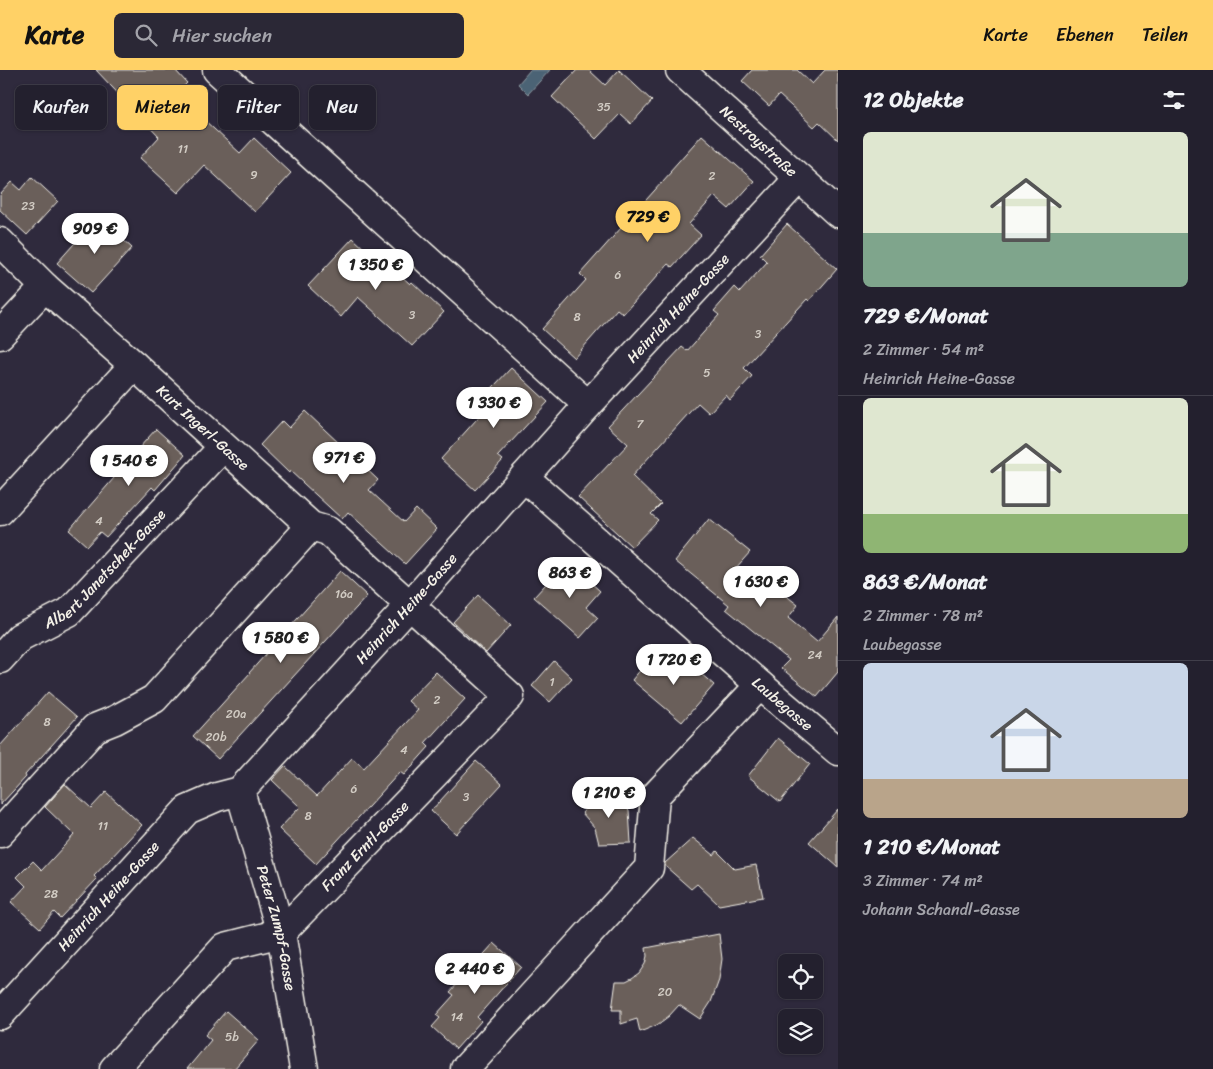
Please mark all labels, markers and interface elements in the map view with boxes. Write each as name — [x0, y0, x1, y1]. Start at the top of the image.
search box — [114, 13, 464, 58]
text: Karte — [25, 14, 84, 56]
text: Hier suchen — [172, 19, 272, 52]
text: Karte — [984, 19, 1028, 51]
text: Ebenen — [1056, 19, 1114, 51]
text: Teilen — [1142, 19, 1188, 51]
icon: search — [132, 21, 160, 49]
text: 12 Objekte — [863, 81, 963, 119]
chip: Kaufen — [15, 85, 107, 130]
chip: Mieten — [117, 85, 208, 130]
chip: Filter — [218, 85, 299, 130]
chip: Neu — [309, 85, 376, 130]
icon: filters — [1160, 86, 1188, 114]
house number: 35 — [597, 96, 611, 118]
street label: Nestroystraße — [714, 99, 804, 184]
house number: 11 — [178, 138, 188, 160]
house number: 9 — [250, 164, 258, 186]
house number: 2 — [709, 165, 716, 187]
icon: home — [981, 165, 1071, 255]
house number: 23 — [21, 195, 35, 217]
pin: 729 € — [613, 200, 683, 243]
text: 729 € — [627, 202, 669, 231]
pin: 909 € — [60, 212, 130, 255]
text: 909 € — [73, 214, 117, 243]
street label: Heinrich Heine-Gasse — [620, 247, 736, 369]
pin: 1 350 € — [330, 248, 422, 291]
text: 1 350 € — [349, 250, 403, 279]
house number: 6 — [615, 264, 622, 286]
text: 729 €/Monat — [863, 297, 989, 335]
house number: 3 — [409, 304, 416, 326]
house number: 8 — [573, 306, 581, 328]
house number: 3 — [755, 323, 762, 345]
text: 2 Zimmer · 54 m² — [863, 335, 984, 364]
house number: 5 — [703, 362, 711, 384]
text: Heinrich Heine-Gasse — [863, 364, 1015, 393]
street label: Kurt Ingerl-Gasse — [150, 378, 255, 477]
pin: 1 330 € — [448, 386, 540, 429]
text: 1 330 € — [467, 388, 521, 417]
house number: 7 — [637, 413, 645, 435]
icon: home — [981, 430, 1071, 520]
pin: 971 € — [309, 442, 379, 484]
text: 971 € — [324, 443, 364, 472]
pin: 1 540 € — [83, 444, 175, 487]
text: 1 540 € — [101, 446, 157, 475]
street label: Albert Janetschek-Gasse — [38, 503, 172, 636]
house number: 4 — [95, 510, 103, 532]
street label: Heinrich Heine-Gasse — [349, 547, 464, 670]
pin: 863 € — [535, 556, 605, 599]
text: 863 € — [549, 558, 591, 587]
text: 863 €/Monat — [863, 563, 988, 601]
pin: 1 630 € — [715, 566, 807, 608]
text: 1 630 € — [734, 567, 788, 596]
house number: 16a — [335, 583, 353, 605]
text: 2 Zimmer · 78 m² — [863, 601, 983, 630]
pin: 1 580 € — [235, 622, 327, 664]
text: 1 580 € — [253, 623, 309, 652]
text: Laubegasse — [863, 630, 942, 659]
pin: 1 720 € — [628, 644, 720, 686]
house number: 24 — [808, 644, 823, 666]
text: 1 720 € — [647, 645, 701, 674]
street label: Laubegasse — [746, 670, 819, 738]
house number: 1 — [549, 671, 555, 693]
house number: 2 — [434, 689, 441, 711]
icon: home — [981, 695, 1071, 785]
house number: 20a — [226, 703, 246, 725]
house number: 8 — [43, 711, 51, 733]
house number: 20b — [205, 726, 227, 748]
house number: 4 — [400, 739, 408, 761]
pin: 1 210 € — [563, 776, 655, 819]
house number: 6 — [351, 778, 358, 800]
text: 1 210 € — [583, 778, 635, 807]
house number: 3 — [463, 786, 470, 808]
street label: Franz Erntl-Gasse — [315, 794, 416, 898]
house number: 8 — [304, 805, 312, 827]
house number: 11 — [98, 815, 108, 837]
text: 1 210 €/Monat — [863, 828, 1001, 866]
street label: Heinrich Heine-Gasse — [51, 834, 166, 957]
street label: Peter Zumpf-Gasse — [249, 862, 304, 993]
text: 3 Zimmer · 74 m² — [863, 866, 983, 895]
house number: 28 — [44, 883, 58, 905]
text: Johann Schandl-Gasse — [863, 895, 1020, 924]
pin: 2 440 € — [429, 952, 521, 995]
text: 2 440 € — [446, 954, 504, 983]
map controls — [778, 954, 823, 1054]
button: locate — [778, 954, 823, 999]
house number: 20 — [658, 981, 673, 1003]
house number: 14 — [451, 1006, 464, 1028]
button: layers — [778, 1009, 823, 1054]
house number: 5b — [225, 1026, 239, 1048]

